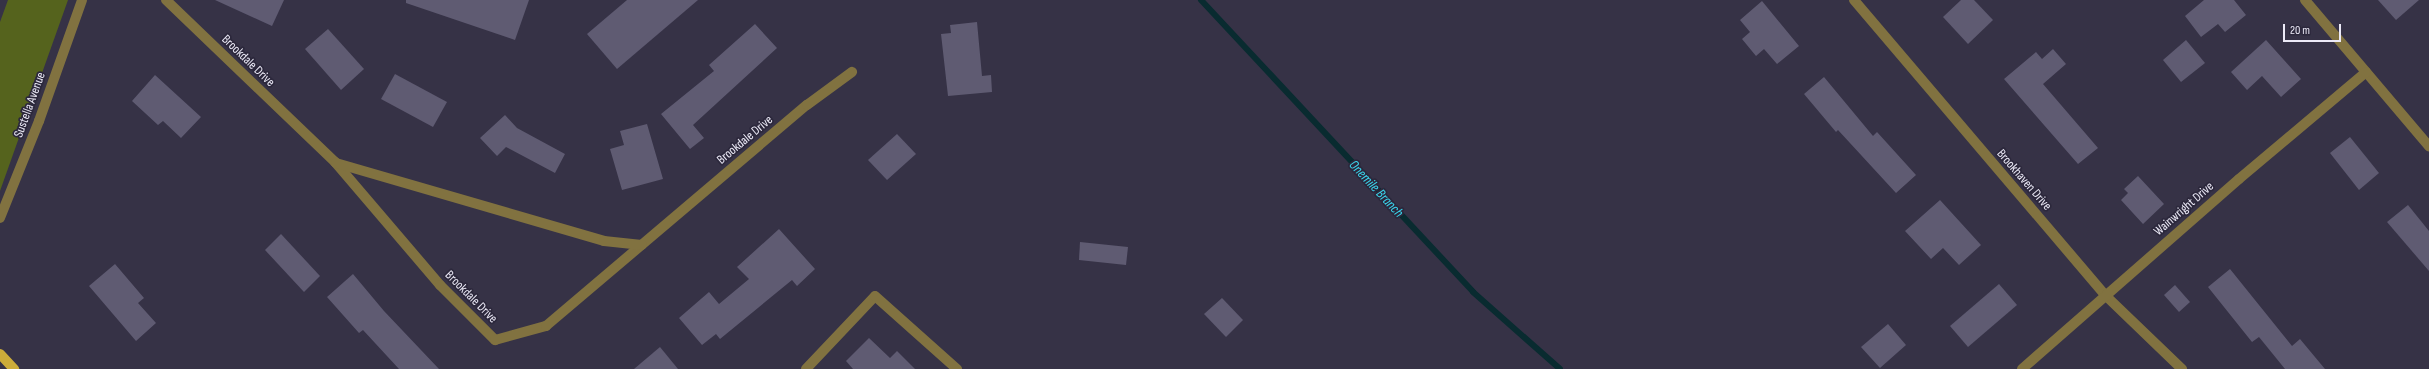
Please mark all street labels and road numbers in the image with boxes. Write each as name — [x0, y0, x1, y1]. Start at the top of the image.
street label: Brookdale Drive — [218, 32, 278, 90]
street label: Sustella Avenue — [11, 70, 49, 140]
street label: Brookdale Drive — [714, 112, 776, 168]
street label: Brookhaven Drive — [1993, 146, 2055, 214]
street label: Wainwright Drive — [2151, 179, 2217, 239]
street label: Brookdale Drive — [442, 268, 500, 326]

